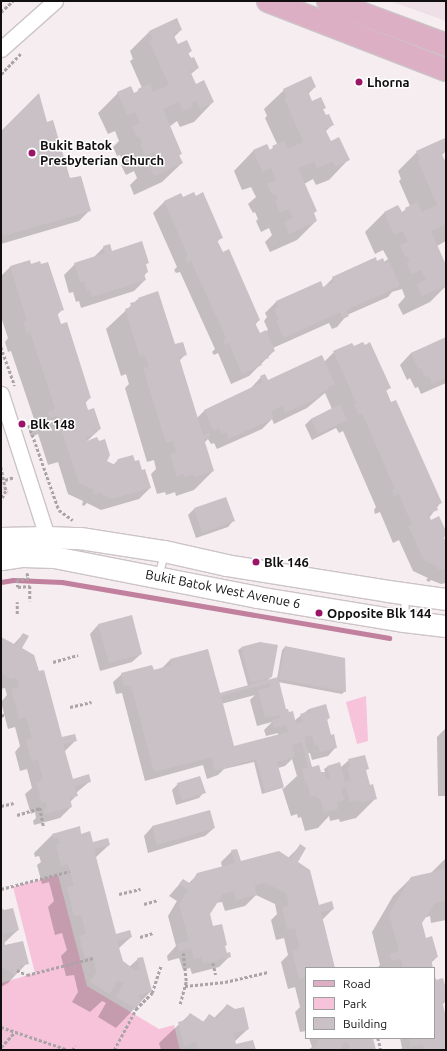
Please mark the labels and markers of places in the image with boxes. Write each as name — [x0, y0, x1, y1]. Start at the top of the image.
place label: Lhorna — [367, 74, 410, 90]
marker: Lhorna — [354, 77, 364, 87]
place label: Bukit Batok Presbyterian Church — [40, 138, 164, 169]
marker: Bukit Batok Presbyterian Church — [27, 148, 37, 158]
place label: Blk 148 — [30, 416, 75, 432]
marker: Blk 148 — [17, 419, 27, 429]
place label: Blk 146 — [264, 554, 309, 570]
marker: Blk 146 — [251, 557, 261, 567]
place label: Opposite Blk 144 — [327, 605, 431, 621]
marker: Opposite Blk 144 — [314, 608, 324, 618]

